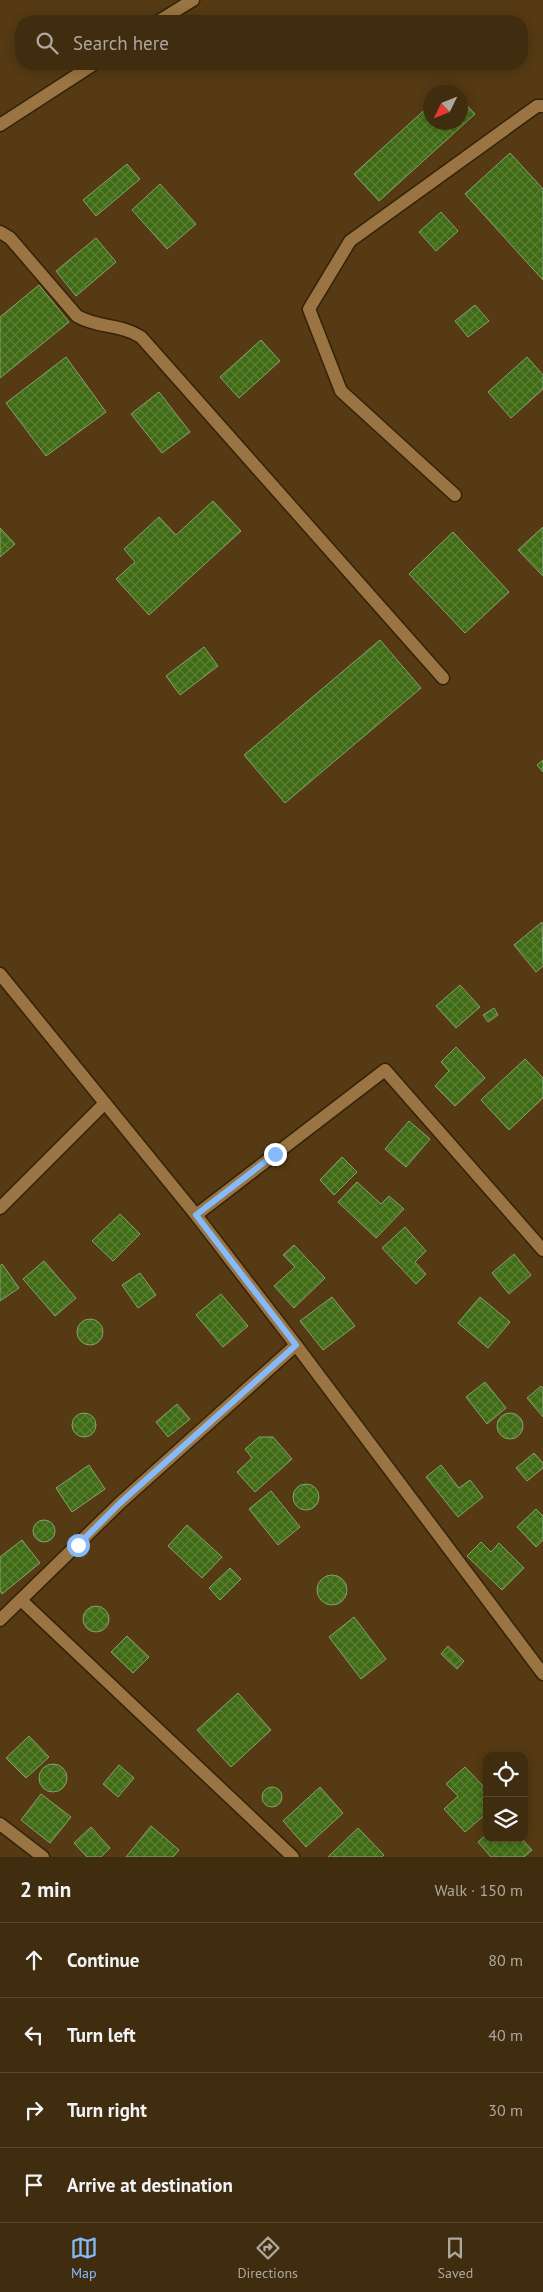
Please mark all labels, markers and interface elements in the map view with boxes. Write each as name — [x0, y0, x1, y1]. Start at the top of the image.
search box — [15, 15, 528, 70]
icon: search — [33, 29, 61, 57]
text: Search here — [73, 31, 169, 55]
north arrow — [423, 85, 468, 130]
route end — [264, 1143, 287, 1166]
route start — [67, 1534, 90, 1557]
map controls — [483, 1752, 528, 1842]
button: locate — [483, 1752, 528, 1797]
button: layers — [483, 1797, 528, 1842]
text: 2 min — [20, 1876, 71, 1903]
text: Walk · 150 m — [434, 1880, 523, 1900]
icon: ahead — [20, 1946, 48, 1974]
text: Continue — [67, 1948, 139, 1972]
text: 80 m — [488, 1950, 523, 1970]
icon: left — [20, 2021, 48, 2049]
text: Turn left — [67, 2023, 136, 2047]
text: 40 m — [488, 2025, 523, 2045]
icon: right — [20, 2096, 48, 2124]
text: Turn right — [67, 2098, 147, 2122]
text: 30 m — [488, 2100, 523, 2120]
icon: arrive — [20, 2171, 48, 2199]
text: Arrive at destination — [67, 2173, 233, 2197]
tab: Map — [70, 2234, 98, 2282]
tab: Directions — [237, 2234, 298, 2282]
tab: Saved — [438, 2234, 473, 2282]

